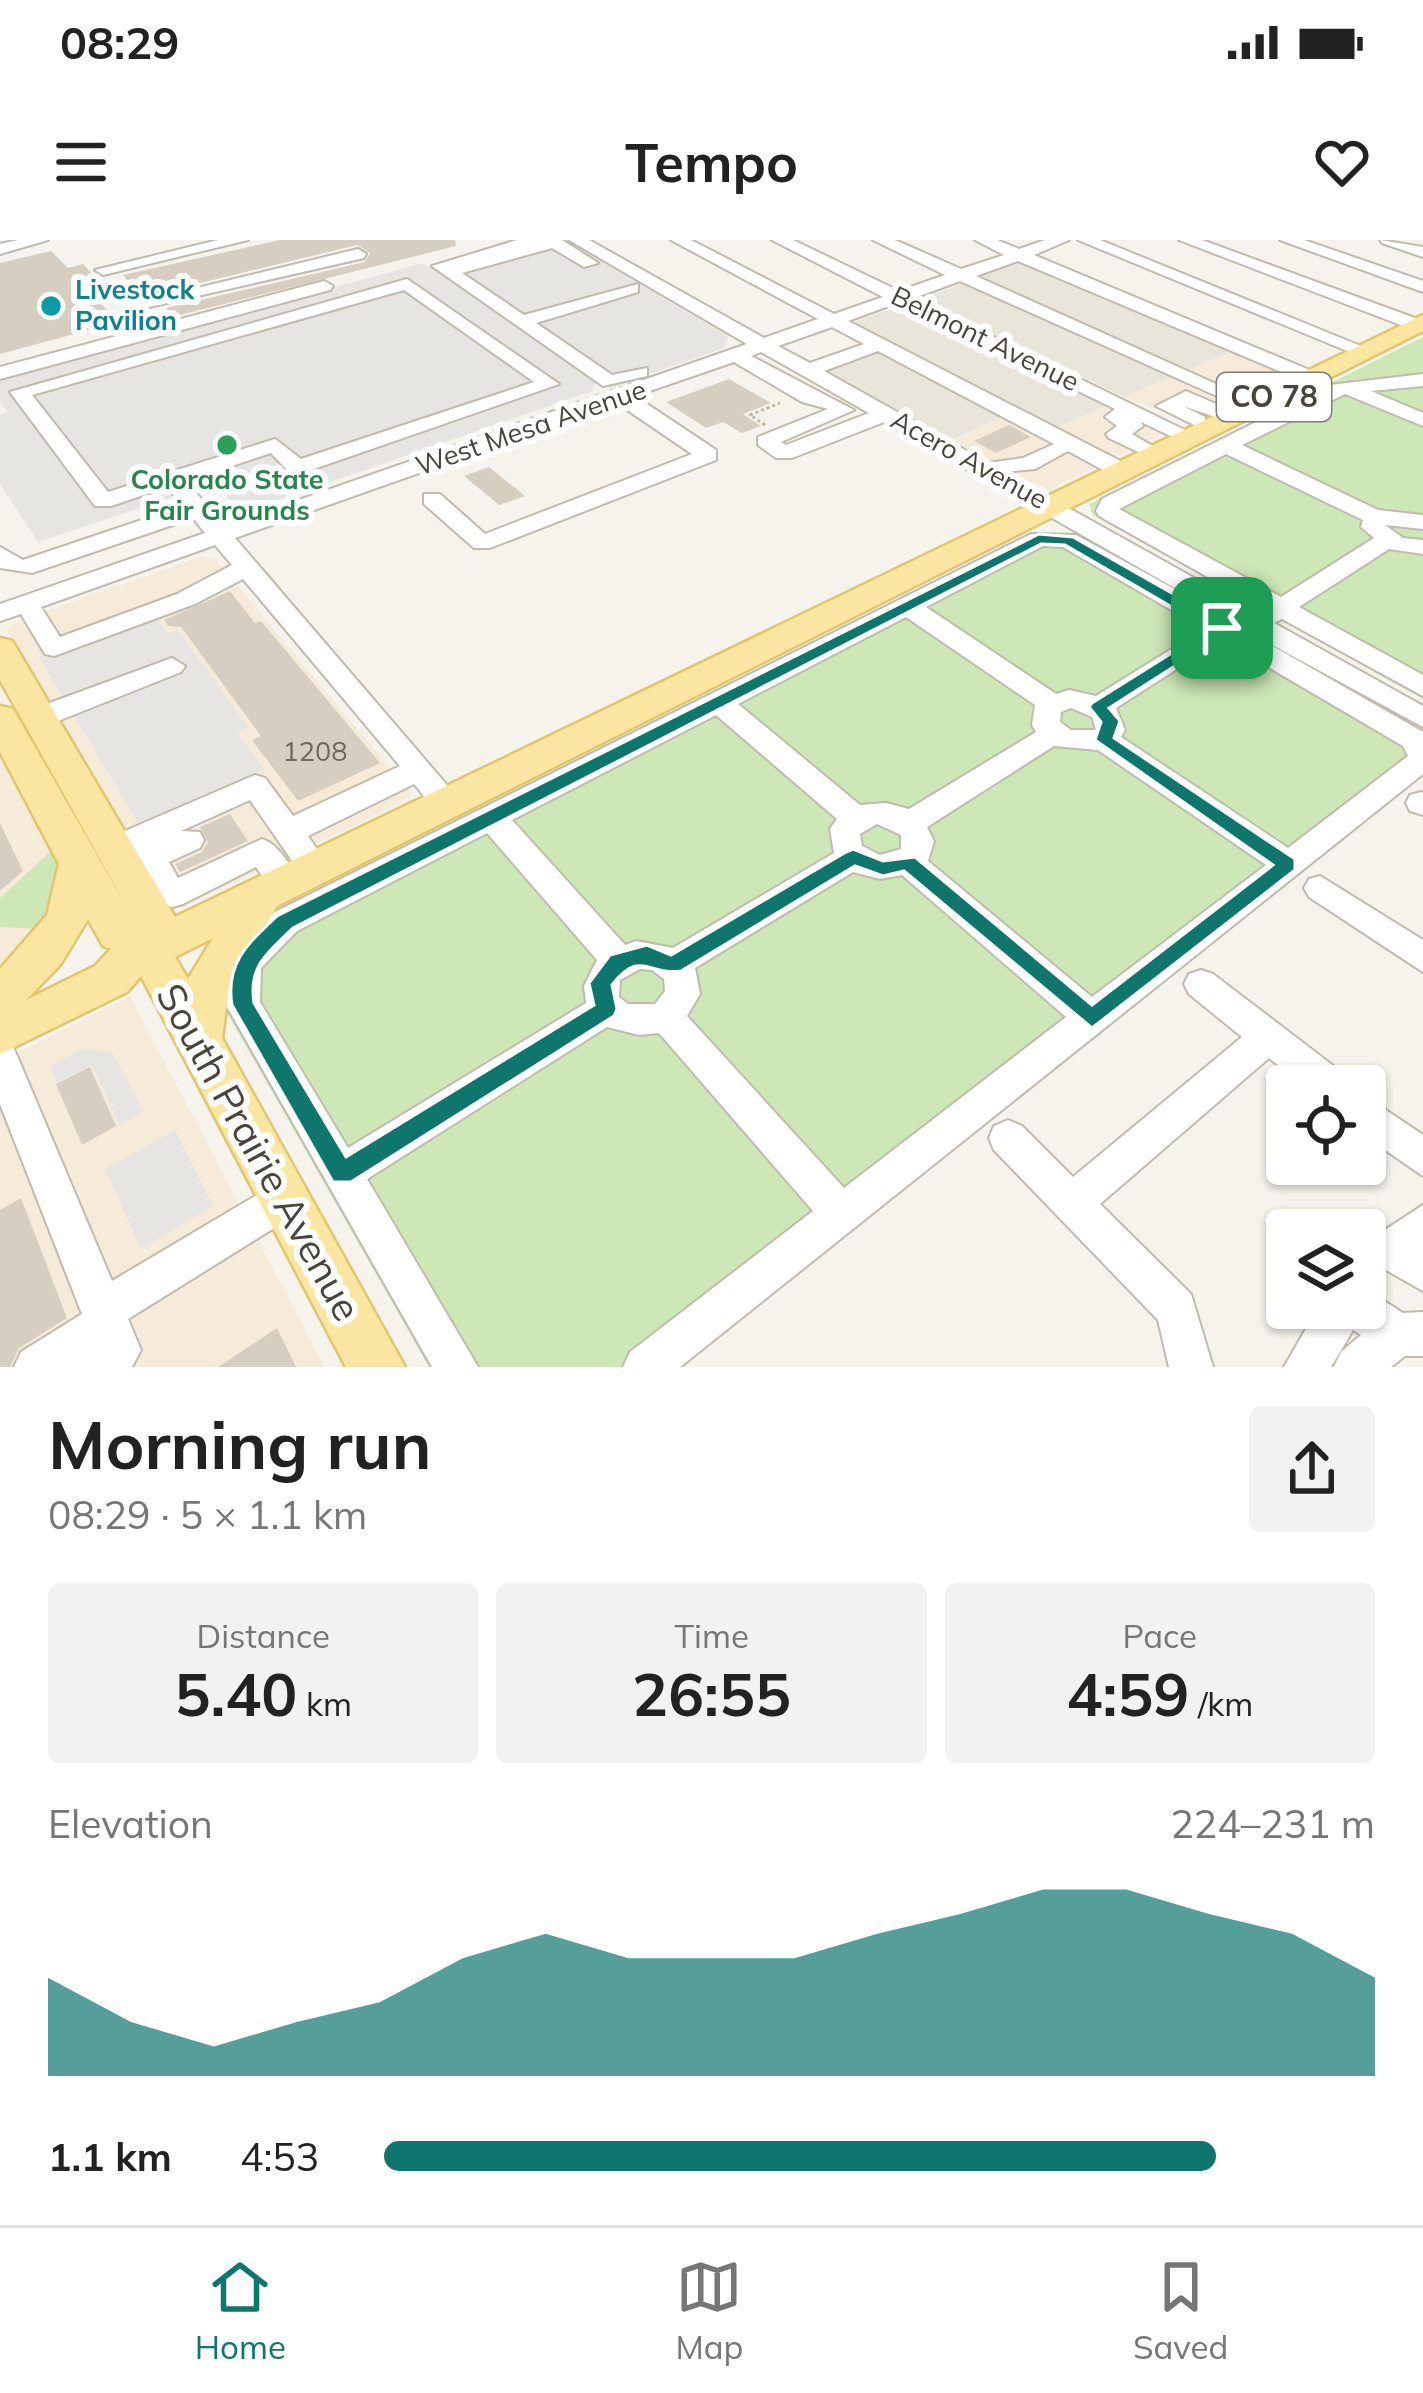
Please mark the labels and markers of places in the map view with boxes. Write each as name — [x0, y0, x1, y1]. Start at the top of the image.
place label: Livestock Pavilion — [75, 272, 195, 337]
marker: Livestock Pavilion — [38, 293, 64, 319]
marker: Colorado State Fair Grounds — [214, 432, 240, 458]
place label: Colorado State Fair Grounds — [130, 462, 324, 527]
pin — [1171, 577, 1273, 679]

